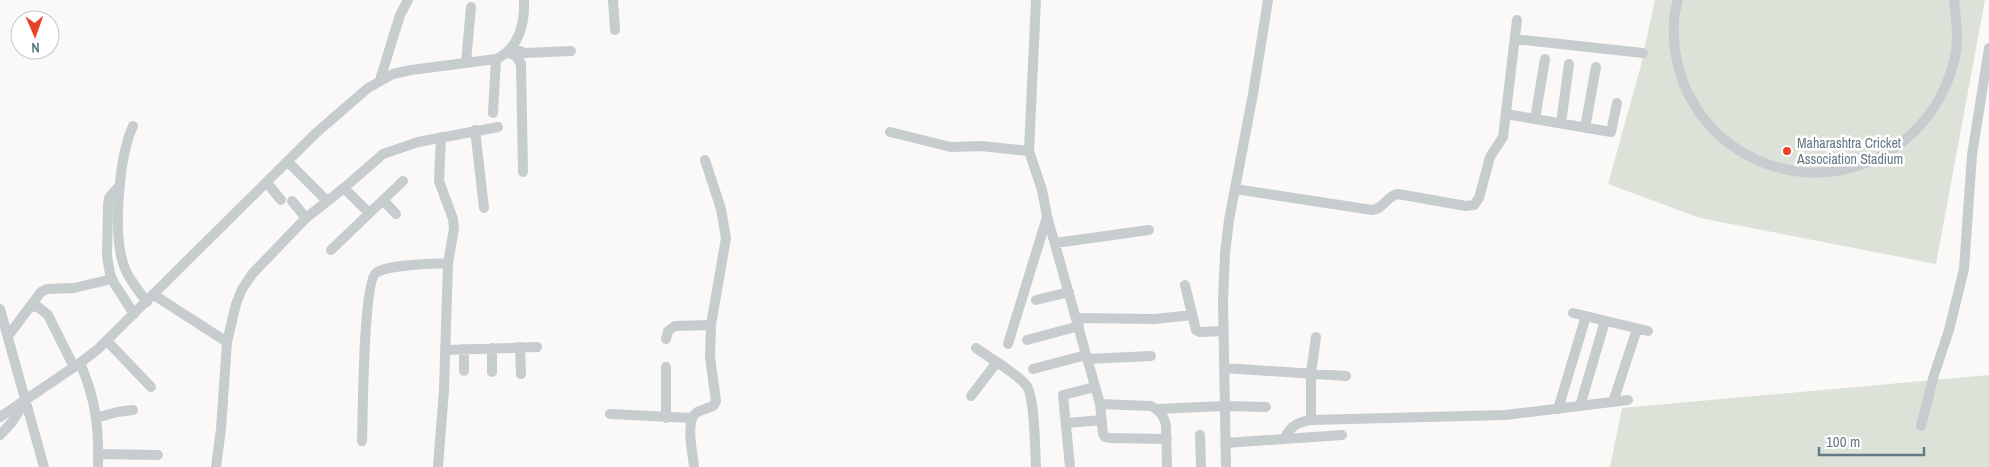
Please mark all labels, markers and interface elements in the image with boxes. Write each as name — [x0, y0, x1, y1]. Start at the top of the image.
north arrow — [10, 10, 60, 60]
text: N — [31, 39, 40, 57]
place label: Maharashtra Cricket Association Stadium — [1796, 134, 1903, 168]
marker: Maharashtra Cricket Association Stadium — [1781, 145, 1793, 157]
scale bar — [1819, 424, 1924, 456]
text: 100 m — [1826, 431, 1860, 452]

